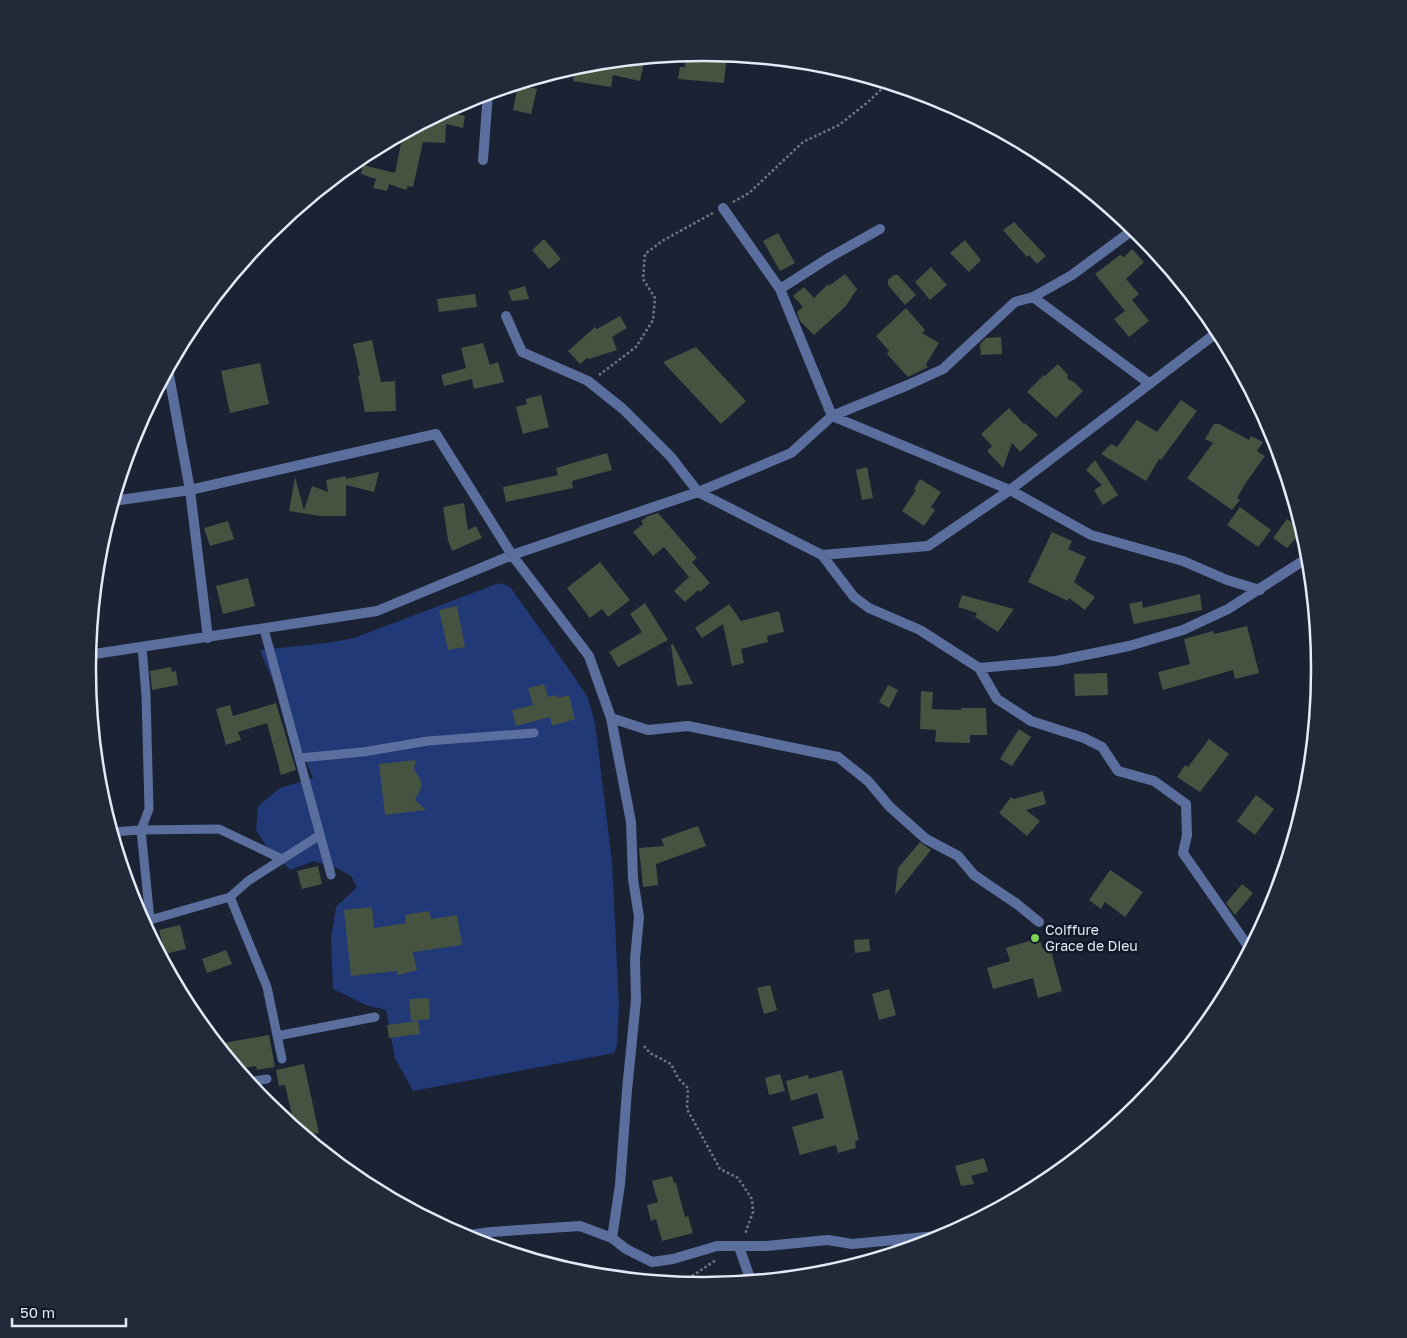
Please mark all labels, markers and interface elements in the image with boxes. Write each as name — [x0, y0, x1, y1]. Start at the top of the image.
place label: Coiffure Grace de Dieu — [1045, 921, 1138, 954]
marker: Coiffure Grace de Dieu — [1029, 932, 1041, 944]
scale bar — [12, 1296, 126, 1328]
text: 50 m — [20, 1303, 55, 1321]

